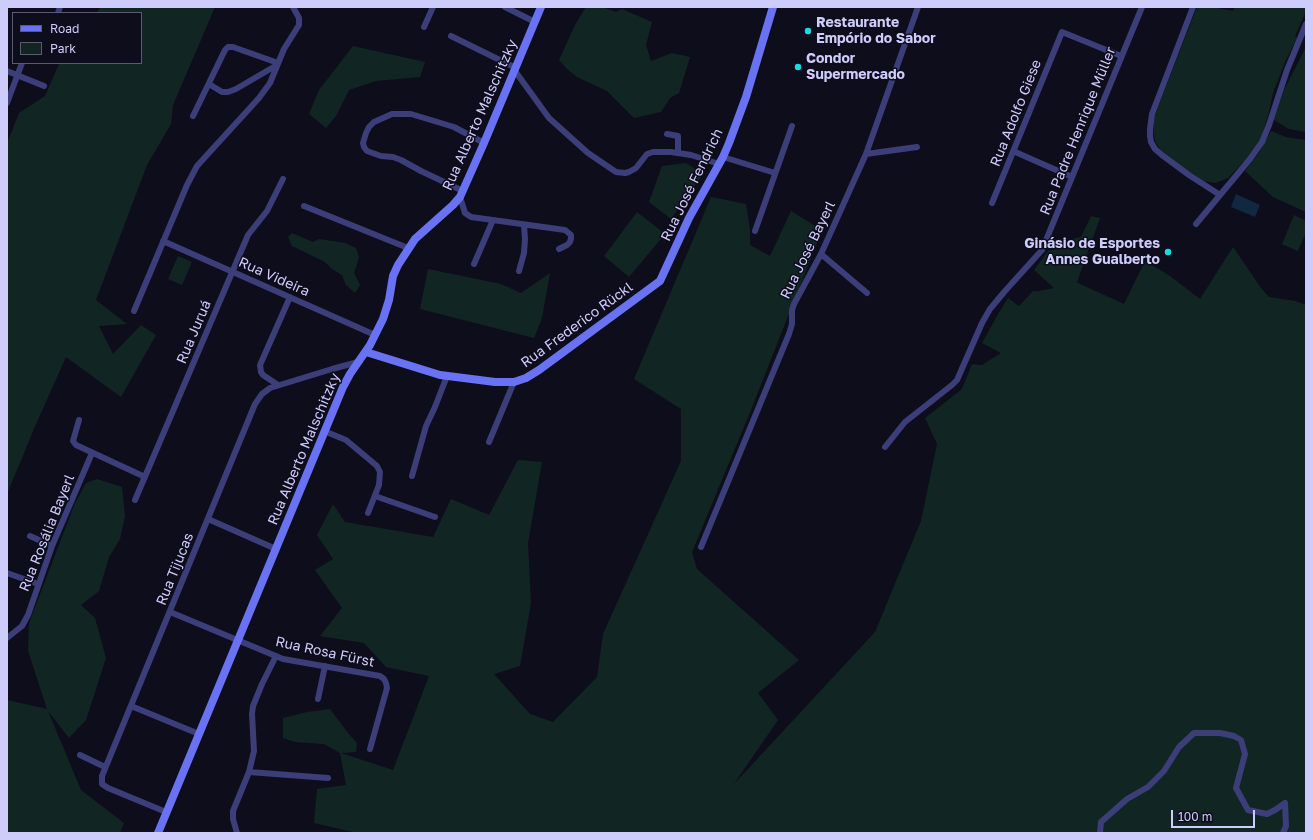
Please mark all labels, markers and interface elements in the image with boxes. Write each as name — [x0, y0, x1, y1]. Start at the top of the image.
legend — [12, 12, 142, 64]
place label: Restaurante Empório do Sabor — [816, 15, 936, 48]
text: Road — [50, 21, 79, 36]
marker: Restaurante Empório do Sabor — [803, 26, 813, 36]
street label: Rua Alberto Malschitzky — [439, 37, 521, 193]
text: Park — [50, 41, 76, 56]
street label: Rua Padre Henrique Müller — [1037, 44, 1119, 218]
place label: Condor Supermercado — [806, 51, 905, 84]
street label: Rua Adolfo Giese — [987, 57, 1045, 169]
marker: Condor Supermercado — [793, 62, 803, 72]
street label: Rua José Fendrich — [657, 126, 727, 244]
street label: Rua José Bayerl — [777, 198, 839, 302]
place label: Ginásio de Esportes Annes Gualberto — [1024, 236, 1160, 268]
marker: Ginásio de Esportes Annes Gualberto — [1163, 247, 1173, 257]
street label: Rua Videira — [236, 254, 312, 300]
street label: Rua Frederico Rückl — [518, 279, 636, 371]
street label: Rua Juruá — [173, 298, 215, 366]
street label: Rua Alberto Malschitzky — [264, 371, 344, 527]
street label: Rua Rosália Bayerl — [16, 472, 78, 594]
street label: Rua Tijucas — [153, 530, 197, 608]
street label: Rua Rosa Fürst — [274, 633, 376, 671]
scale bar — [1173, 802, 1257, 828]
text: 100 m — [1178, 809, 1212, 824]

